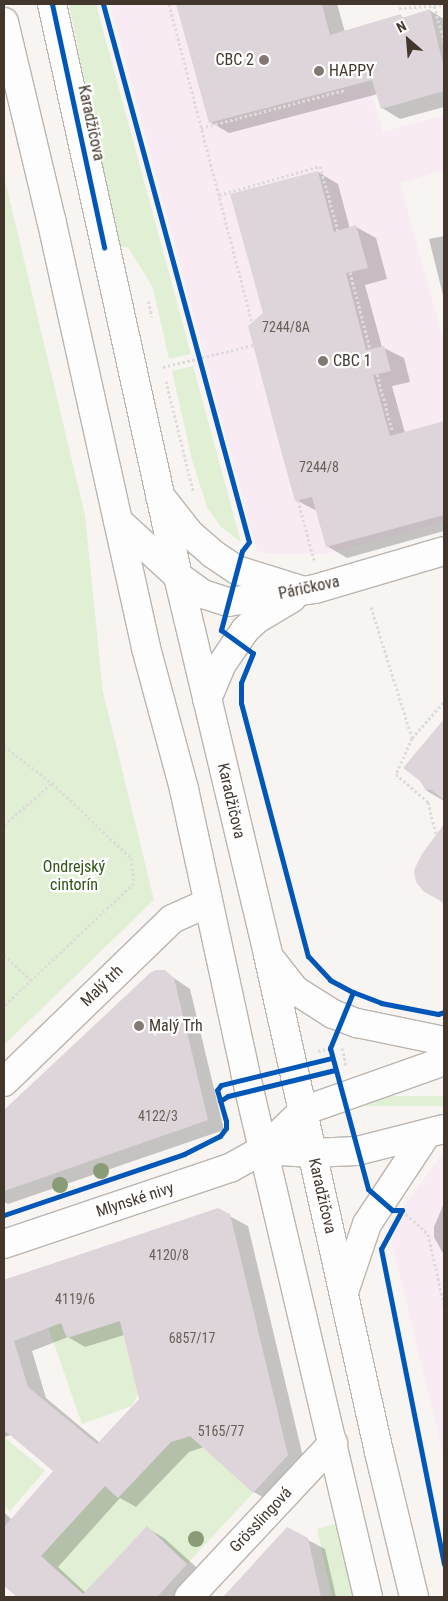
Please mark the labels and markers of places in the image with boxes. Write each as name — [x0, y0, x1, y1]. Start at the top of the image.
place label: CBC 2 — [216, 50, 254, 70]
marker: CBC 2 — [258, 54, 270, 66]
place label: HAPPY — [329, 61, 374, 81]
marker: HAPPY — [313, 65, 325, 77]
place label: CBC 1 — [333, 351, 371, 371]
marker: CBC 1 — [317, 355, 329, 367]
place label: Malý Trh — [149, 1016, 203, 1036]
marker: Malý Trh — [133, 1020, 145, 1032]

